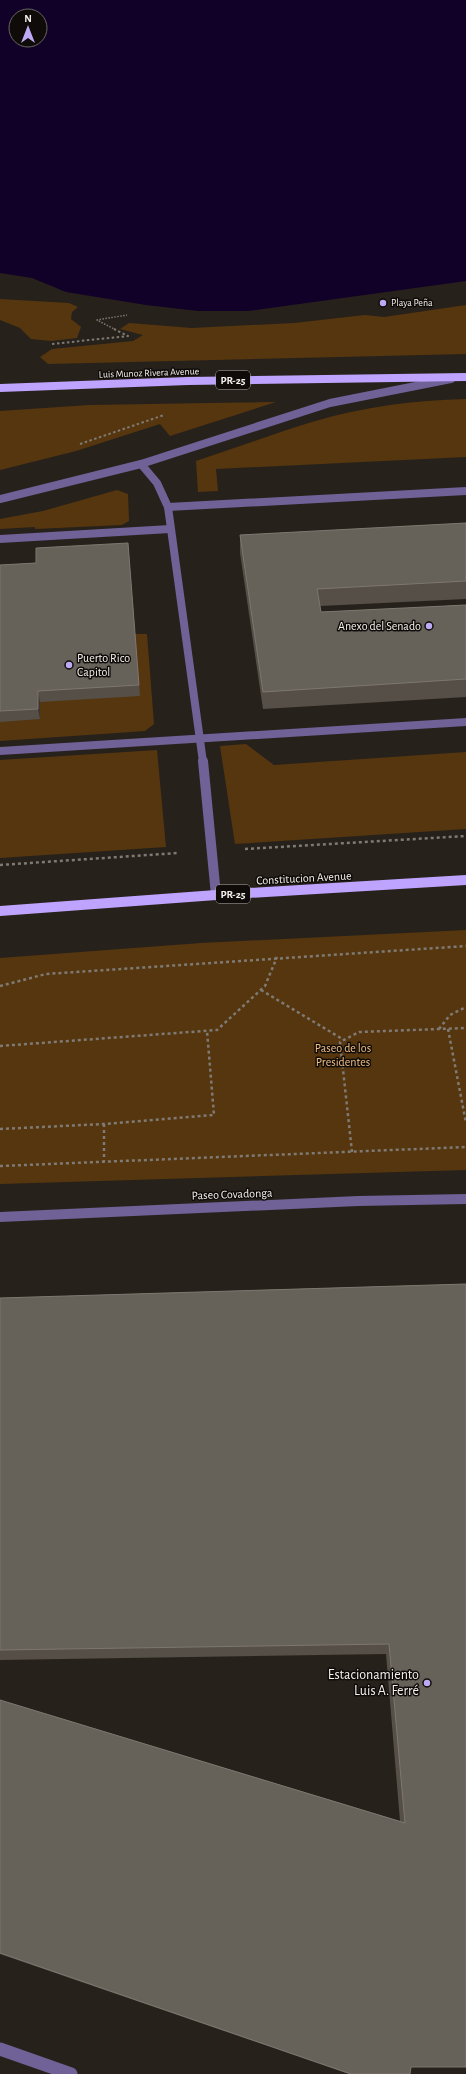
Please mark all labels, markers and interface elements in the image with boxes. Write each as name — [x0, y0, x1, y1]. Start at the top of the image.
north arrow — [8, 8, 48, 48]
text: N — [24, 13, 32, 24]
marker: Playa Peña — [378, 298, 388, 308]
place label: Playa Peña — [391, 298, 433, 308]
street label: Luis Munoz Rivera Avenue — [99, 366, 200, 380]
road number: PR-25 — [216, 371, 250, 389]
place label: Anexo del Senado — [338, 620, 421, 632]
marker: Anexo del Senado — [424, 621, 434, 631]
place label: Puerto Rico Capitol — [77, 652, 130, 678]
marker: Puerto Rico Capitol — [64, 660, 74, 670]
street label: Constitucion Avenue — [256, 870, 352, 886]
road number: PR-25 — [216, 885, 250, 903]
park label: Paseo de los Presidentes — [315, 1042, 371, 1068]
street label: Paseo Covadonga — [191, 1187, 273, 1201]
place label: Estacionamiento Luis A. Ferré — [328, 1668, 419, 1698]
marker: Estacionamiento Luis A. Ferré — [422, 1678, 432, 1688]

